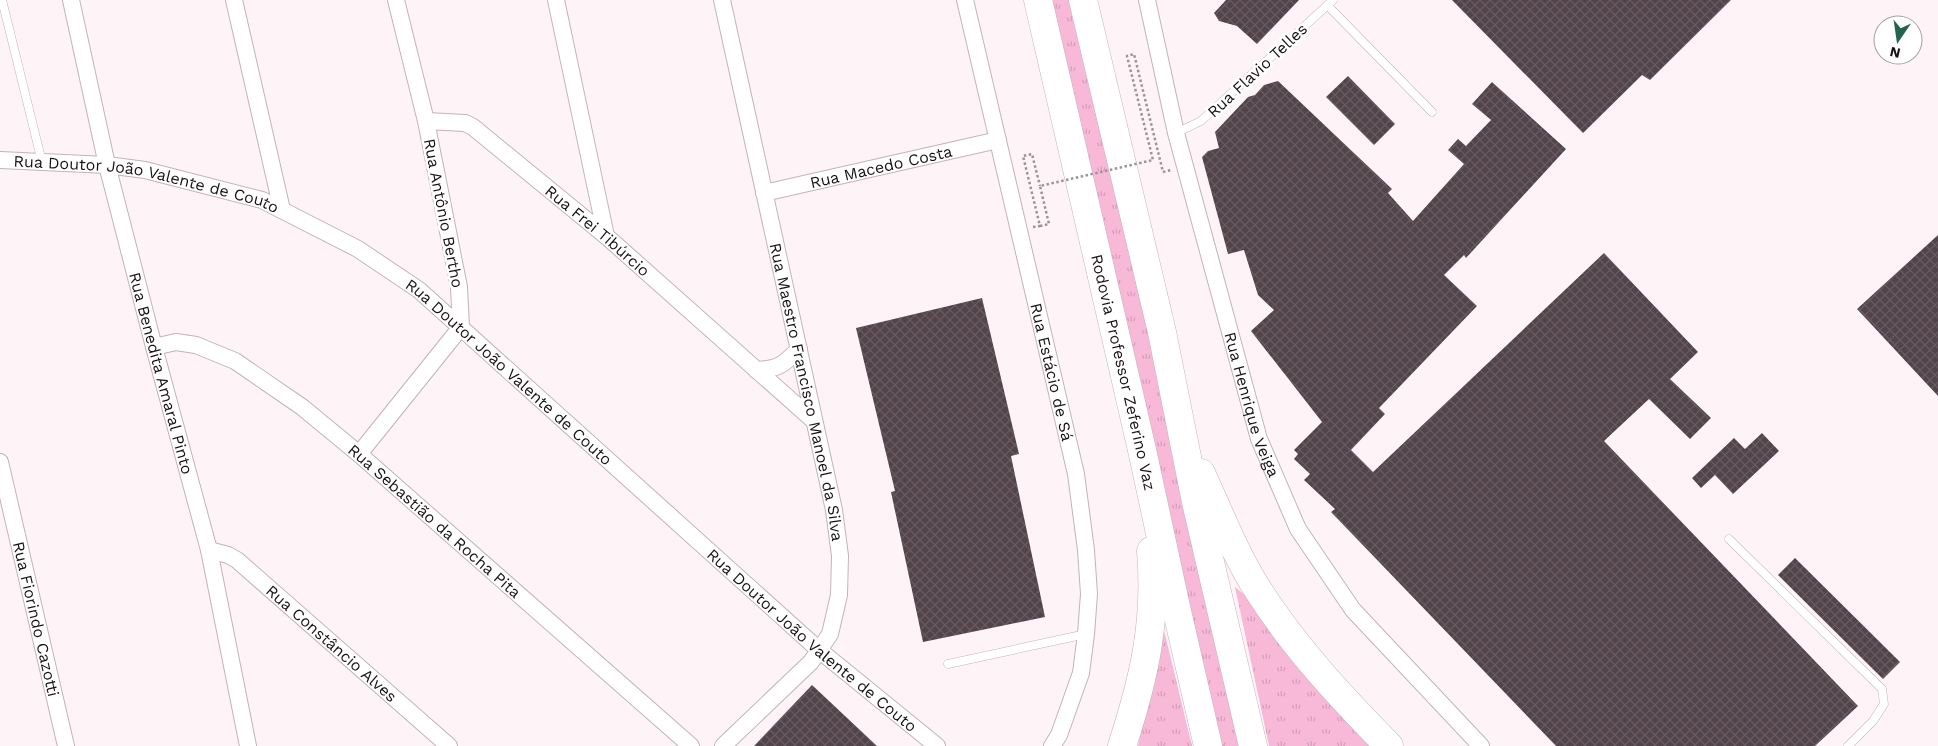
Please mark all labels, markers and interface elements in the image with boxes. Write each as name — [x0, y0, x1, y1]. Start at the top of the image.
north arrow — [1873, 15, 1923, 65]
street label: Rua Flavio Telles — [1203, 19, 1311, 122]
text: N — [1888, 44, 1902, 62]
street label: Rua Antônio Bertho — [420, 137, 467, 289]
street label: Rua Macedo Costa — [808, 142, 954, 192]
street label: Rua Doutor João Valente de Couto — [13, 152, 282, 217]
street label: Rua Frei Tibúrcio — [541, 181, 654, 280]
street label: Rua Maestro Francisco Manoel da Silva — [766, 241, 847, 542]
street label: Rodovia Professor Zeferino Vaz — [1087, 252, 1159, 492]
street label: Rua Benedita Amaral Pinto — [125, 270, 197, 476]
street label: Rua Doutor João Valente de Couto — [402, 275, 616, 469]
street label: Rua Estácio de Sá — [1026, 301, 1077, 443]
street label: Rua Henrique Veiga — [1220, 330, 1283, 480]
street label: Rua Sebastião da Rocha Pita — [344, 440, 525, 602]
street label: Rua Fiorindo Cazotti — [9, 540, 63, 698]
street label: Rua Doutor João Valente de Couto — [703, 545, 921, 736]
street label: Rua Constâncio Alves — [262, 581, 401, 706]

